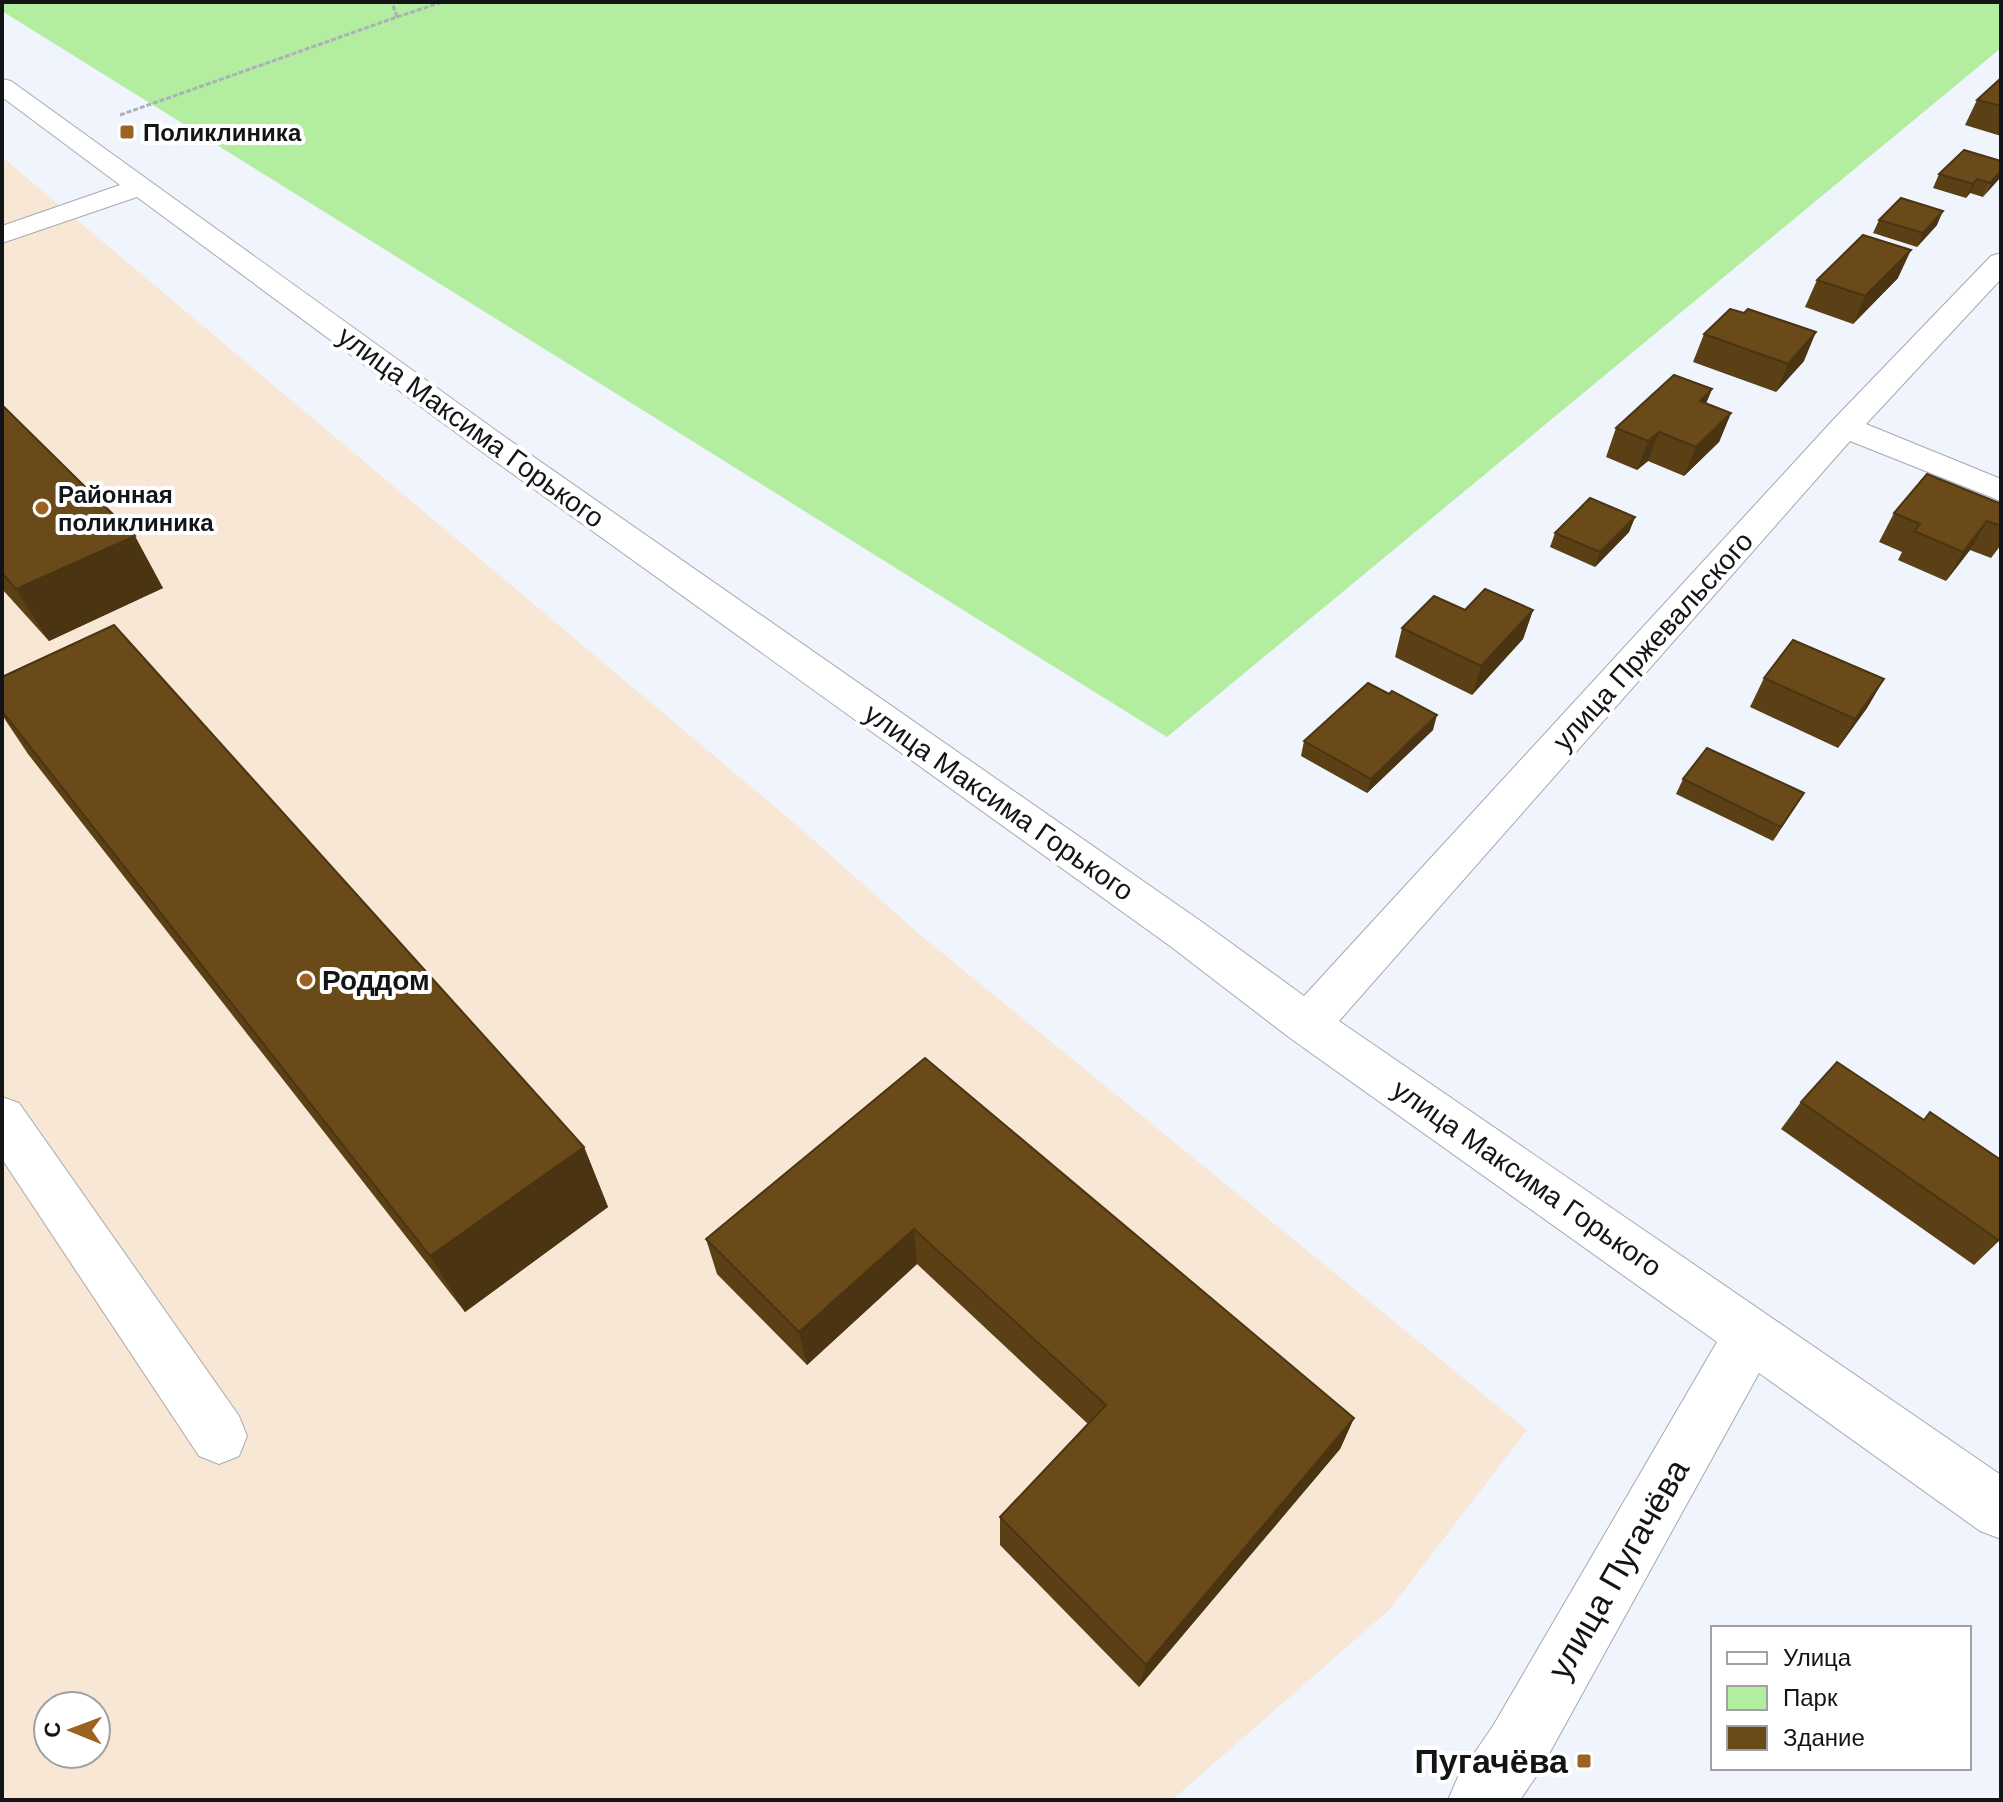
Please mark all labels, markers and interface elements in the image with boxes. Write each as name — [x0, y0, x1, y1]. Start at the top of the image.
place label: Поликлиника — [143, 119, 302, 146]
marker: Поликлиника — [118, 123, 136, 141]
street label: улица Максима Горького — [332, 320, 610, 534]
place label: Районная поликлиника — [58, 481, 214, 536]
marker: Районная поликлиника — [33, 499, 51, 517]
street label: улица Пржевальского — [1547, 525, 1759, 757]
street label: улица Максима Горького — [859, 697, 1139, 907]
place label: Роддом — [322, 965, 430, 996]
marker: Роддом — [297, 971, 315, 989]
street label: улица Максима Горького — [1387, 1073, 1667, 1283]
street label: улица Пугачёва — [1540, 1452, 1696, 1686]
legend — [1711, 1626, 1971, 1770]
text: Улица — [1783, 1644, 1852, 1671]
text: Парк — [1783, 1684, 1838, 1711]
north arrow — [32, 1690, 112, 1770]
text: С — [40, 1721, 65, 1738]
text: Здание — [1783, 1724, 1865, 1751]
place label: Пугачёва — [1414, 1742, 1569, 1780]
marker: Пугачёва — [1575, 1752, 1593, 1770]

